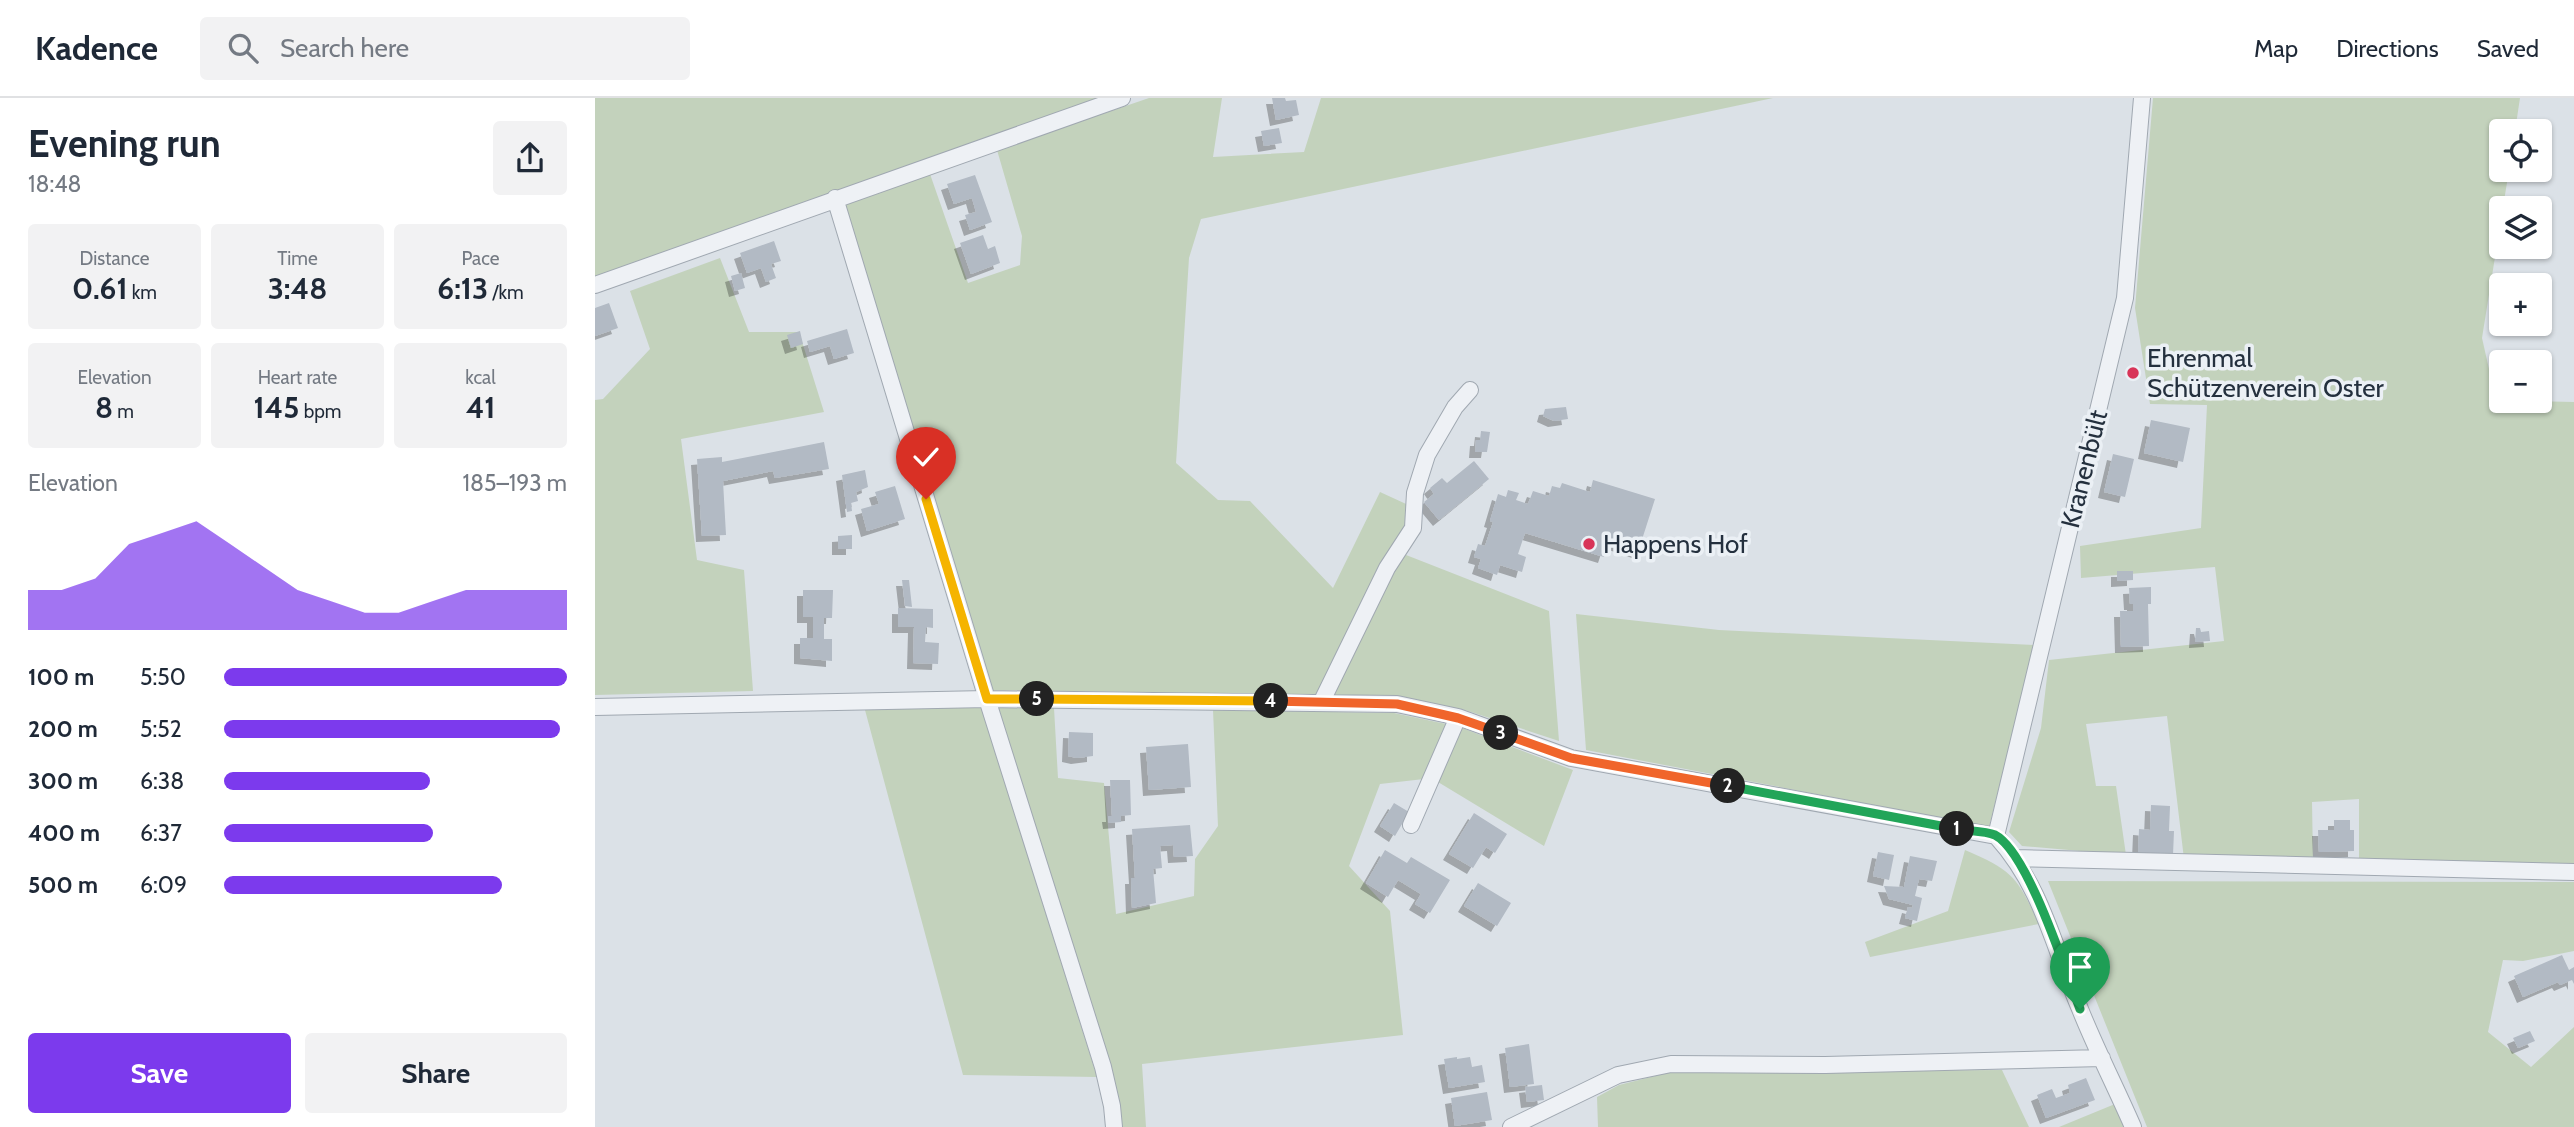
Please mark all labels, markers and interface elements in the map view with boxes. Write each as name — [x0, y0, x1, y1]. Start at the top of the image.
search box — [200, 17, 690, 80]
text: Kadence — [35, 28, 158, 68]
icon: search — [224, 29, 262, 67]
text: Search here — [280, 32, 409, 64]
text: Map — [2254, 34, 2298, 63]
text: Directions — [2336, 34, 2439, 63]
text: Saved — [2477, 34, 2539, 63]
map controls — [2489, 119, 2552, 413]
button: locate — [2489, 119, 2552, 182]
text: Evening run — [28, 120, 221, 167]
button: share — [493, 121, 567, 195]
text: 18:48 — [28, 170, 81, 198]
button: layers — [2489, 196, 2552, 259]
text: Distance — [80, 247, 149, 270]
text: Time — [277, 247, 318, 270]
text: Pace — [462, 247, 499, 270]
text: 0.61 — [72, 270, 128, 307]
text: 3:48 — [268, 270, 327, 307]
text: 6:13 — [437, 270, 488, 307]
button: + — [2489, 273, 2552, 336]
text: km — [128, 281, 157, 304]
text: /km — [488, 281, 524, 304]
place label: Ehrenmal Schützenverein Oster — [2147, 342, 2384, 404]
button: − — [2489, 350, 2552, 413]
marker: Ehrenmal Schützenverein Oster — [2125, 365, 2141, 381]
text: Elevation — [77, 366, 152, 389]
text: Heart rate — [258, 366, 337, 389]
text: kcal — [465, 366, 496, 389]
text: 8 — [95, 389, 113, 426]
text: 145 — [254, 389, 299, 426]
text: 41 — [466, 389, 495, 426]
text: m — [113, 400, 134, 423]
text: bpm — [299, 400, 341, 423]
street label: Kranenbült — [2054, 406, 2114, 531]
pin — [896, 427, 956, 499]
icon: check — [907, 438, 945, 476]
text: Elevation — [28, 469, 118, 497]
text: 185–193 m — [463, 469, 567, 497]
place label: Happens Hof — [1603, 528, 1748, 560]
marker: Happens Hof — [1581, 536, 1597, 552]
text: 100 m — [28, 663, 94, 691]
text: 5:50 — [140, 663, 186, 691]
pin: 5 — [1019, 682, 1055, 716]
pin: 4 — [1253, 684, 1289, 718]
text: 5 — [1031, 687, 1042, 710]
text: 4 — [1265, 689, 1276, 712]
text: 200 m — [28, 715, 98, 743]
text: 5:52 — [140, 715, 182, 743]
pin: 3 — [1483, 716, 1518, 750]
text: 3 — [1495, 721, 1506, 744]
text: 300 m — [28, 767, 98, 795]
text: 6:38 — [140, 767, 184, 795]
pin: 2 — [1711, 768, 1745, 804]
text: 2 — [1722, 774, 1733, 797]
pin: 1 — [1939, 812, 1975, 846]
text: 1 — [1953, 817, 1960, 840]
text: 400 m — [28, 819, 100, 847]
text: 6:37 — [140, 819, 182, 847]
text: 500 m — [28, 871, 98, 899]
text: 6:09 — [140, 871, 187, 899]
pin — [2050, 937, 2110, 1009]
icon: arrive — [2061, 948, 2099, 986]
button: Save — [28, 1033, 291, 1113]
button: Share — [305, 1033, 567, 1113]

